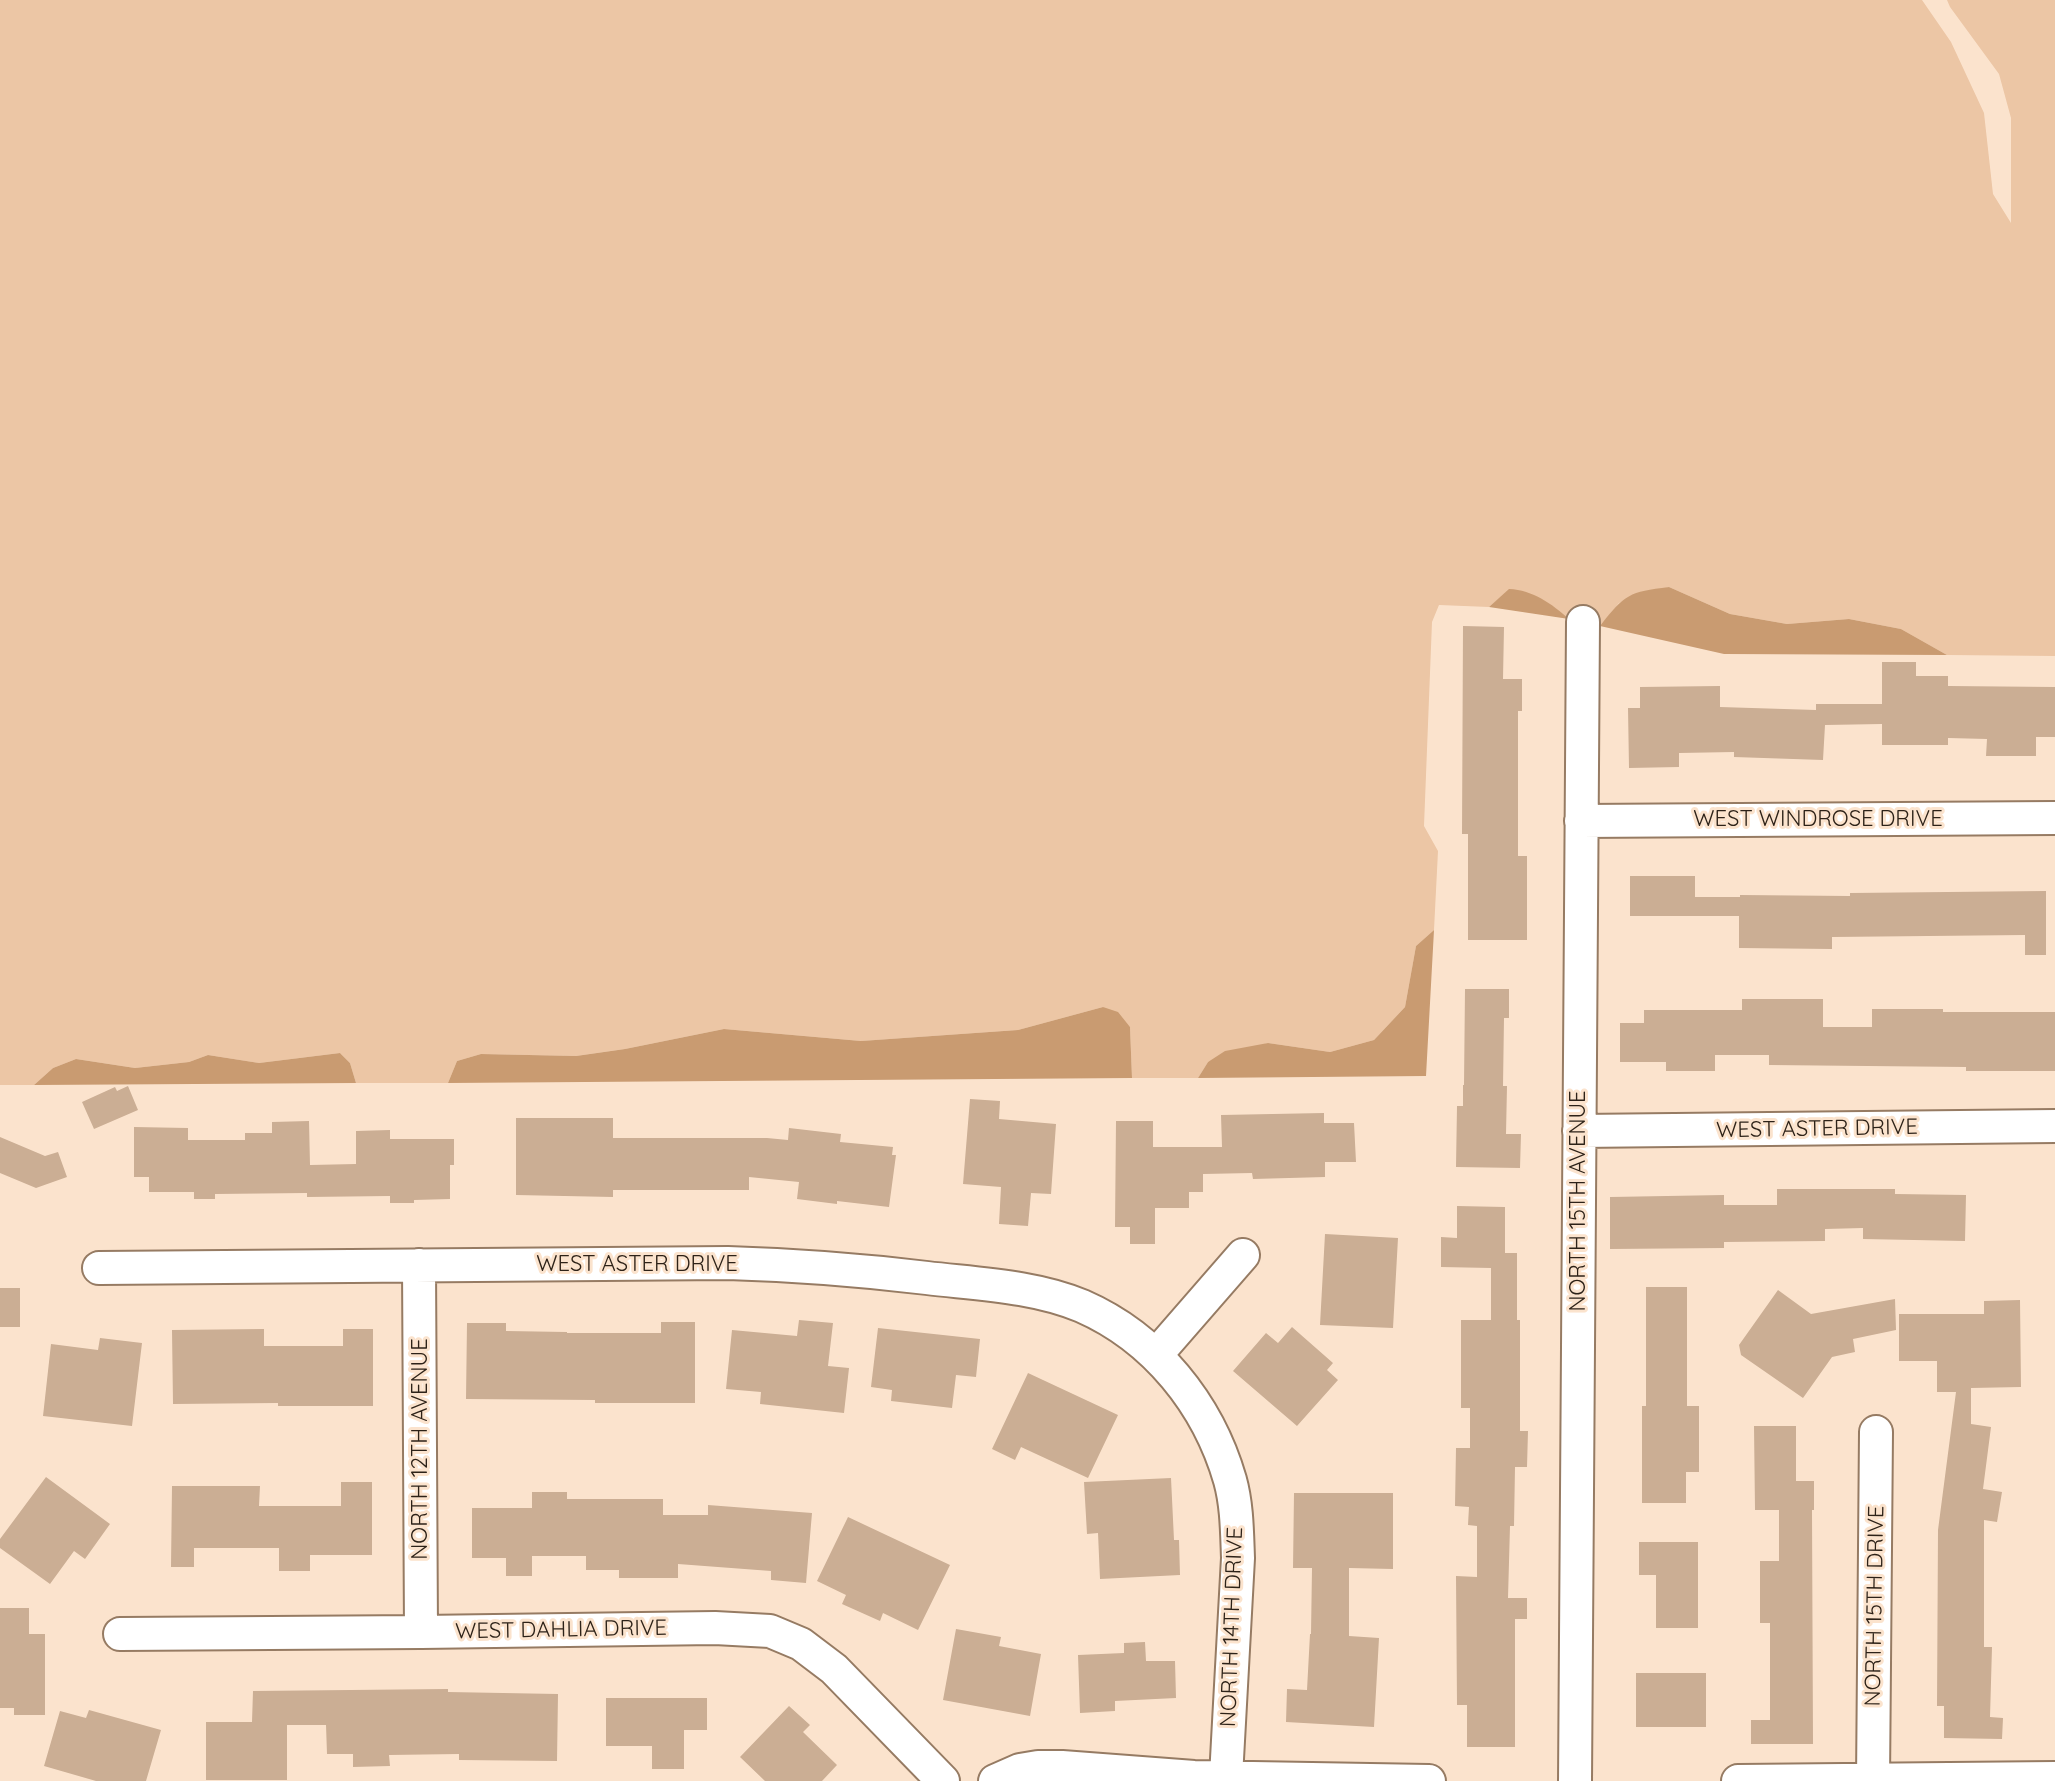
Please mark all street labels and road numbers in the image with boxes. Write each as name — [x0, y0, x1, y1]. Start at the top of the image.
street label: WEST WINDROSE DRIVE — [1693, 806, 1943, 832]
street label: NORTH 15TH AVENUE — [1565, 1090, 1591, 1312]
street label: WEST ASTER DRIVE — [1716, 1114, 1918, 1144]
street label: WEST ASTER DRIVE — [536, 1251, 738, 1277]
street label: NORTH 12TH AVENUE — [407, 1338, 433, 1560]
street label: NORTH 15TH DRIVE — [1860, 1505, 1890, 1707]
street label: NORTH 14TH DRIVE — [1215, 1527, 1249, 1727]
street label: WEST DAHLIA DRIVE — [455, 1615, 667, 1645]

